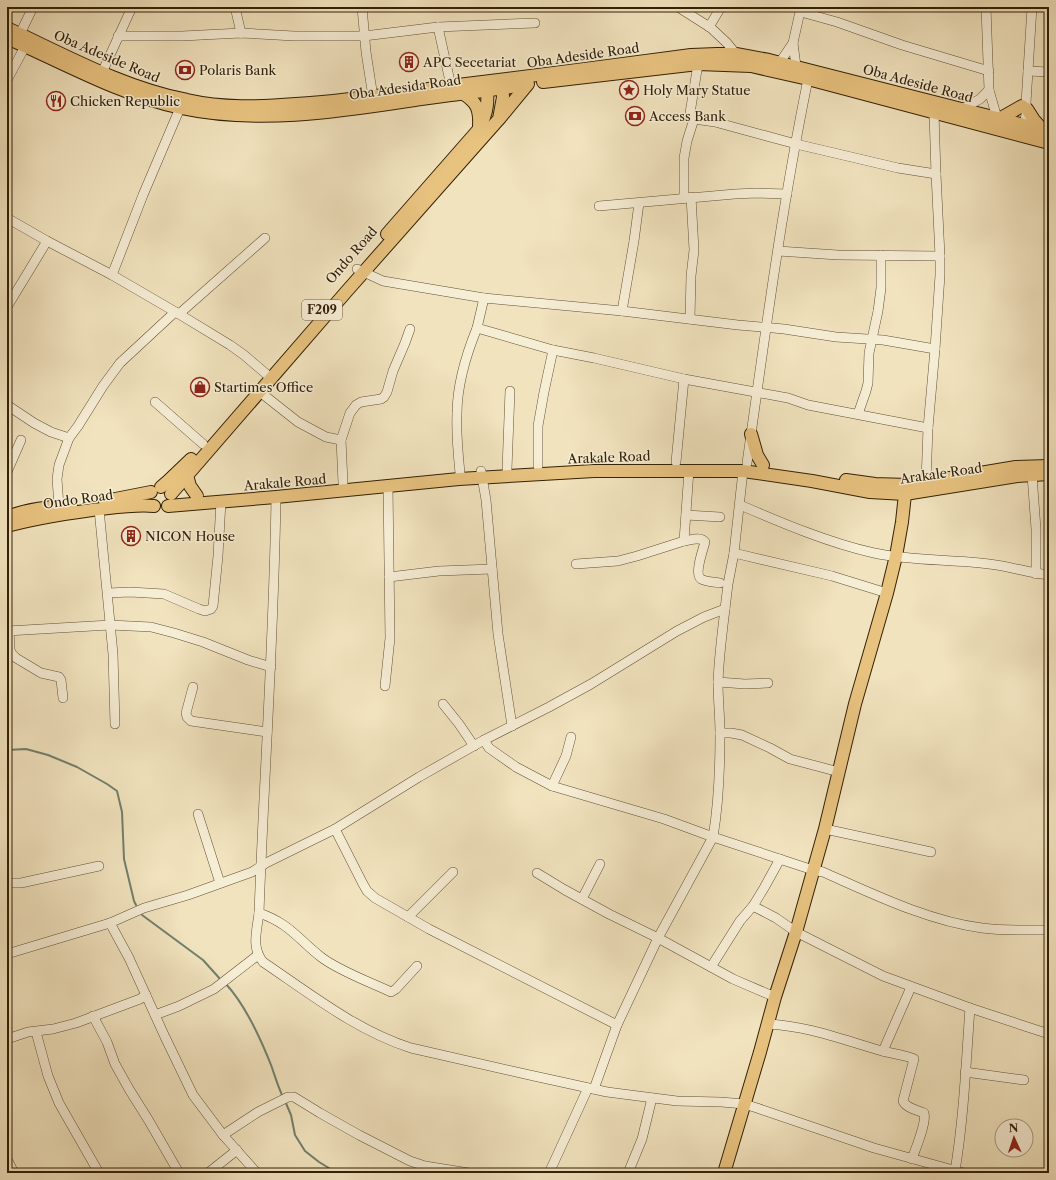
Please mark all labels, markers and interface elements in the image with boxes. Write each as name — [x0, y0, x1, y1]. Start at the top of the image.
street label: Oba Adeside Road — [52, 26, 162, 86]
street label: Oba Adeside Road — [526, 39, 640, 71]
building icon: APC Secetariat — [398, 51, 420, 73]
place label: APC Secetariat — [422, 54, 517, 70]
bank icon: Polaris Bank — [174, 59, 196, 81]
street label: Oba Adeside Road — [861, 61, 975, 105]
place label: Polaris Bank — [199, 62, 277, 78]
street label: Oba Adesida Road — [348, 71, 462, 103]
place icon: Holy Mary Statue — [618, 79, 640, 101]
place label: Holy Mary Statue — [643, 82, 751, 98]
restaurant icon: Chicken Republic — [45, 90, 67, 112]
place label: Chicken Republic — [70, 93, 180, 109]
bank icon: Access Bank — [624, 105, 646, 127]
place label: Access Bank — [648, 108, 726, 124]
street label: Ondo Road — [322, 223, 380, 287]
road number: F209 — [302, 300, 342, 320]
shop icon: Startimes Office — [189, 376, 211, 398]
place label: Startimes Office — [214, 379, 313, 395]
street label: Arakale Road — [566, 448, 651, 466]
street label: Arakale Road — [898, 459, 983, 487]
street label: Arakale Road — [242, 470, 327, 494]
street label: Ondo Road — [42, 486, 114, 512]
building icon: NICON House — [120, 525, 142, 547]
place label: NICON House — [145, 528, 235, 544]
north arrow — [994, 1118, 1034, 1158]
text: N — [1008, 1121, 1019, 1135]

